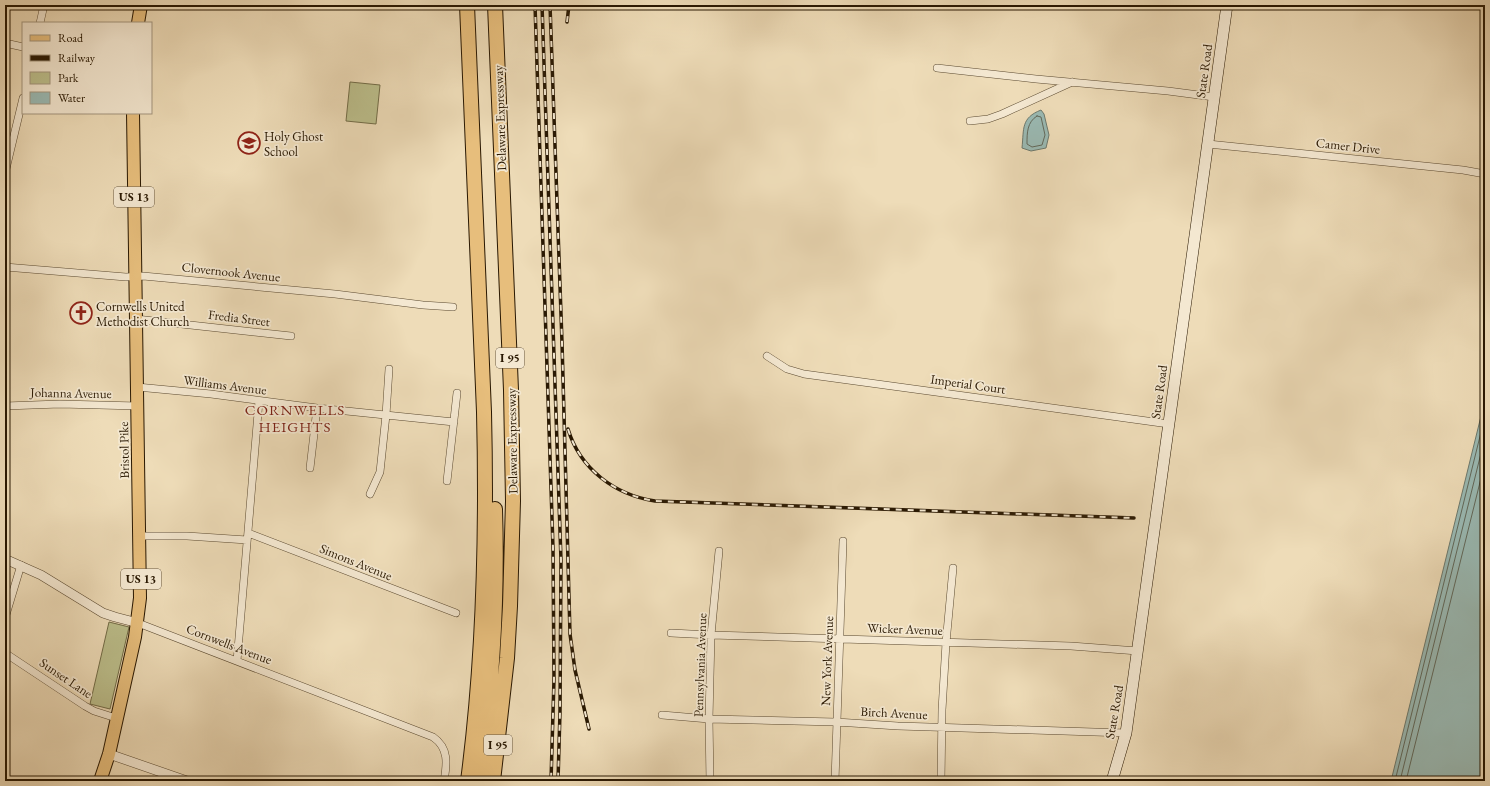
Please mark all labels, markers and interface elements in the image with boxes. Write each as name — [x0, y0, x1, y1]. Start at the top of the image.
legend — [22, 22, 152, 114]
text: Road — [58, 30, 84, 46]
street label: State Road — [1192, 43, 1216, 99]
text: Railway — [58, 50, 96, 66]
street label: Delaware Expressway — [490, 65, 510, 171]
text: Park — [58, 70, 79, 86]
text: Water — [58, 90, 85, 106]
place label: Holy Ghost School — [264, 128, 323, 160]
school or university icon: Holy Ghost School — [236, 130, 262, 156]
street label: Camer Drive — [1315, 134, 1381, 158]
road number: US 13 — [114, 187, 154, 207]
street label: Clovernook Avenue — [181, 258, 281, 286]
place label: Cornwells United Methodist Church — [96, 298, 190, 330]
church icon: Cornwells United Methodist Church — [68, 300, 94, 326]
street label: Fredia Street — [207, 306, 271, 330]
road number: I 95 — [496, 348, 524, 368]
street label: State Road — [1147, 364, 1171, 420]
street label: Imperial Court — [929, 370, 1007, 398]
street label: Williams Avenue — [182, 371, 268, 399]
street label: Johanna Avenue — [29, 384, 112, 402]
street label: Delaware Expressway — [503, 388, 521, 494]
district label: CORNWELLS HEIGHTS — [245, 400, 345, 436]
street label: Bristol Pike — [115, 421, 133, 479]
street label: Simons Avenue — [317, 540, 395, 584]
road number: US 13 — [121, 569, 161, 589]
street label: Pennsylvania Avenue — [690, 613, 710, 717]
street label: New York Avenue — [817, 616, 837, 706]
street label: Wicker Avenue — [867, 619, 943, 639]
street label: Cornwells Avenue — [184, 620, 274, 668]
street label: Sunset Lane — [36, 654, 96, 702]
street label: State Road — [1101, 683, 1127, 740]
street label: Birch Avenue — [860, 703, 928, 723]
road number: I 95 — [484, 735, 512, 755]

